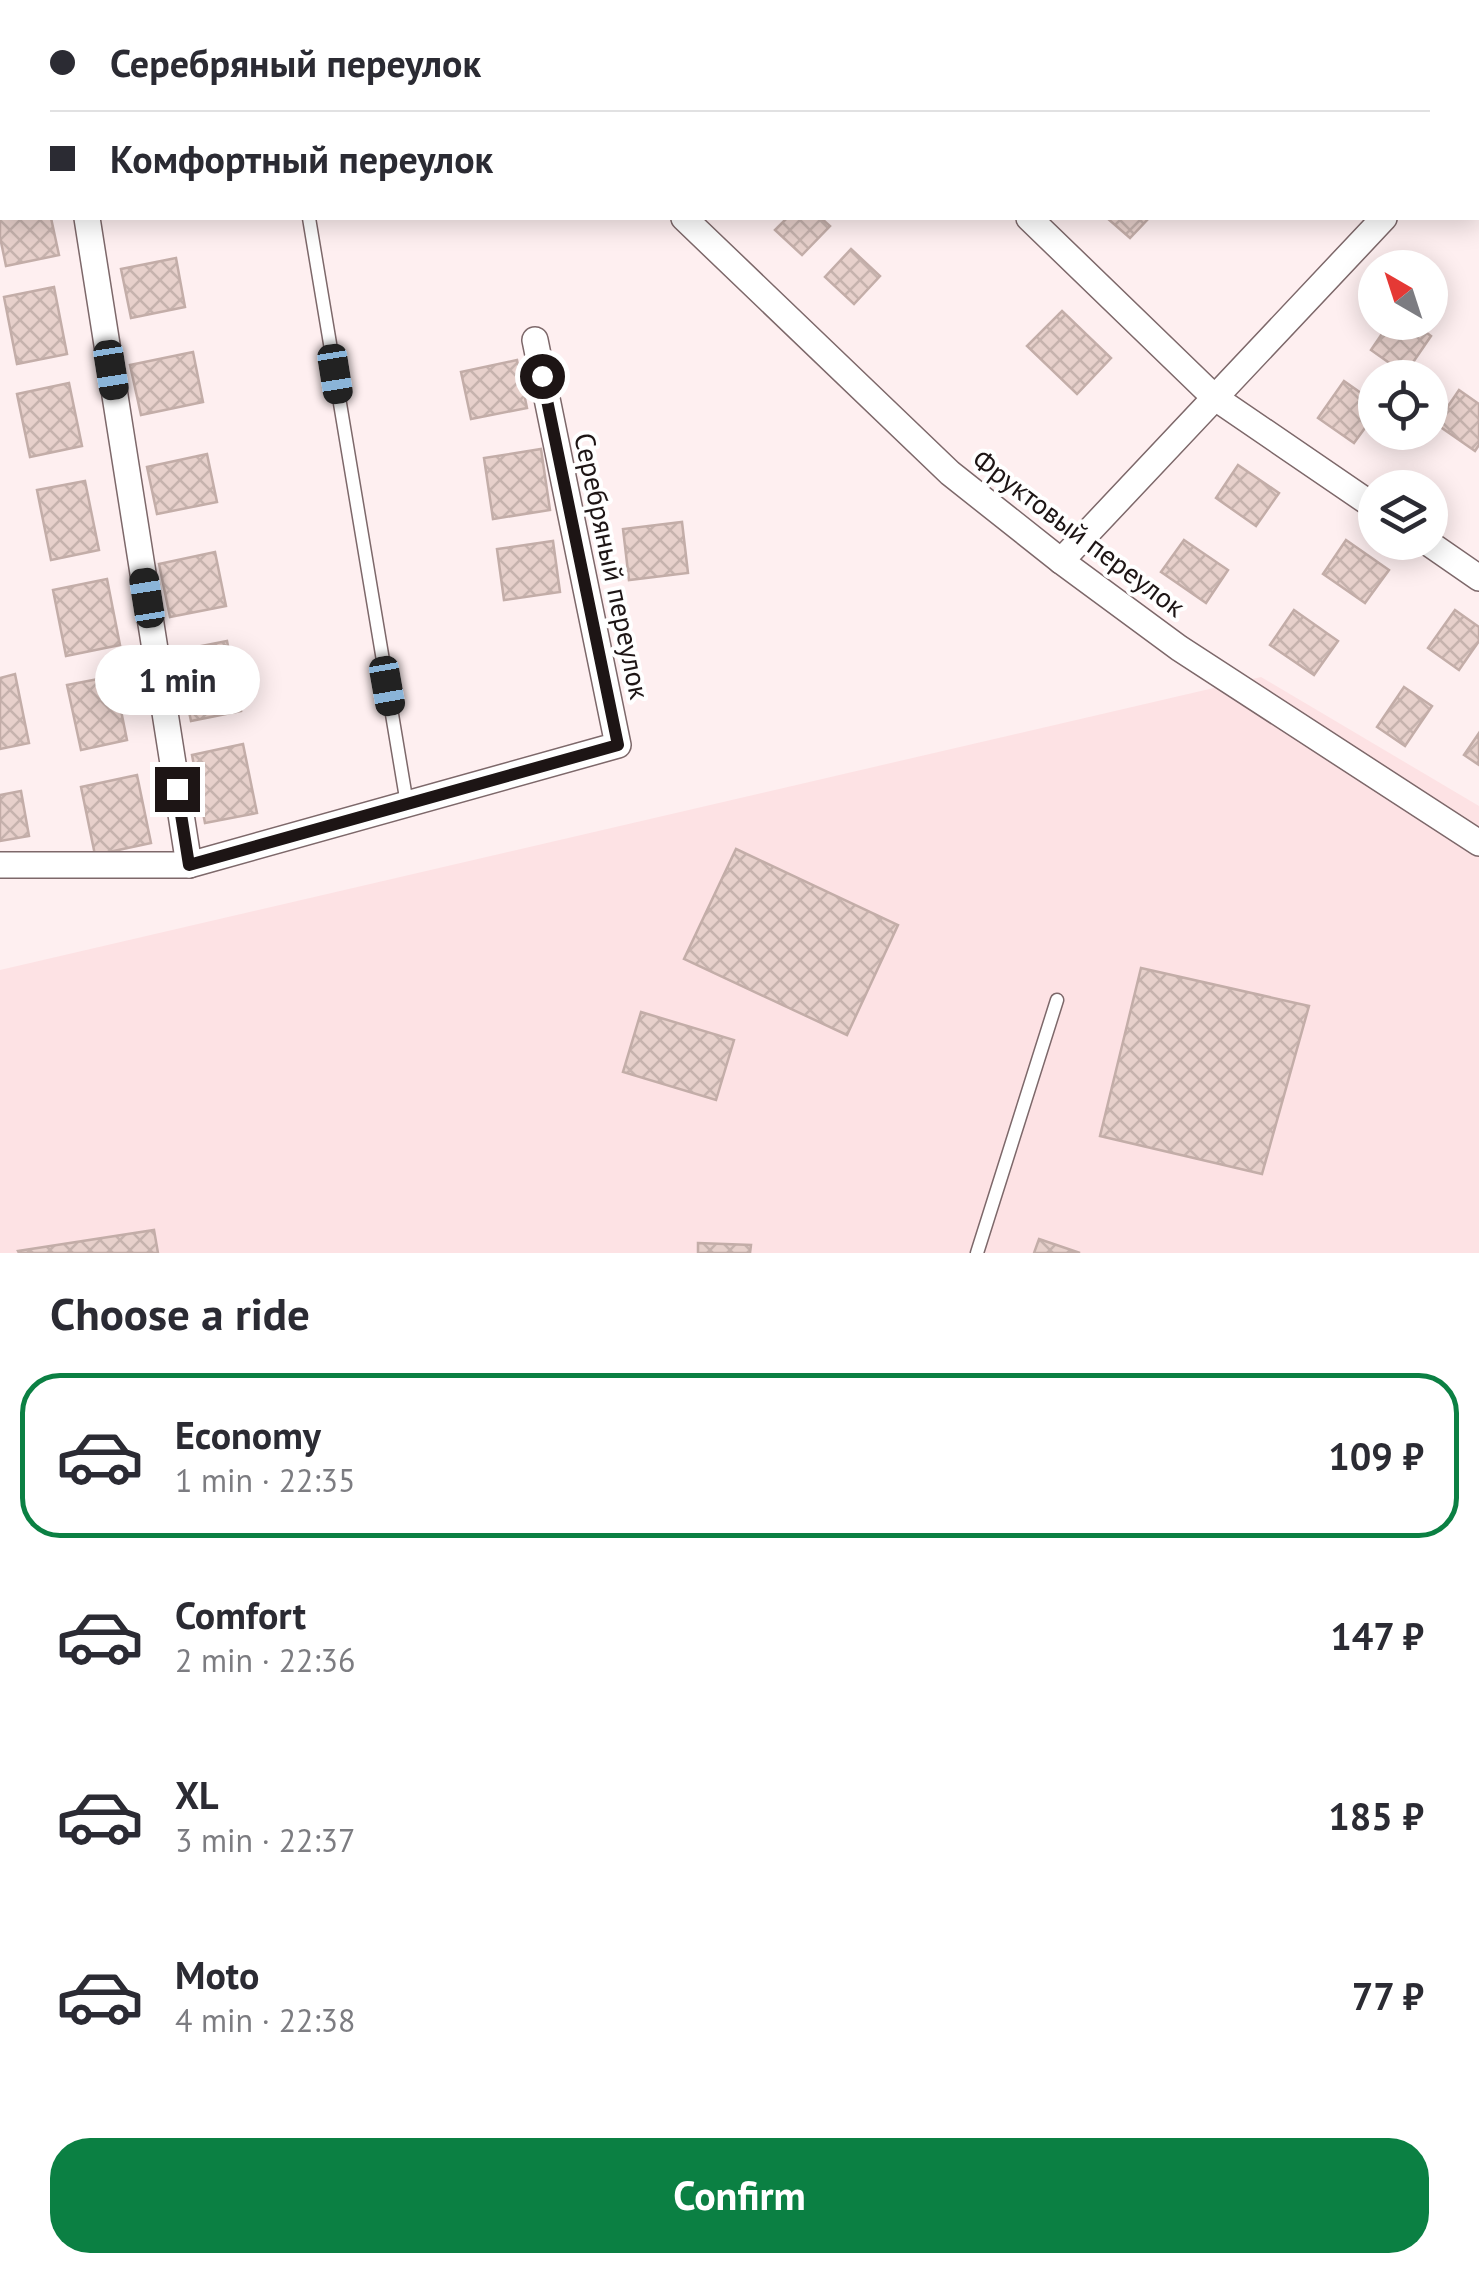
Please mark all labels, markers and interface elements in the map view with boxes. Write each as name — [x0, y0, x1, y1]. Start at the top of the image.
text: Серебряный переулок — [110, 38, 481, 87]
text: Комфортный переулок — [110, 134, 493, 183]
north arrow — [1358, 250, 1448, 340]
map controls — [1358, 250, 1448, 560]
car — [91, 338, 131, 402]
car — [315, 342, 355, 406]
route start — [520, 354, 565, 399]
button: locate — [1358, 360, 1448, 450]
street label: Серебряный переулок — [566, 429, 659, 703]
street label: Фруктовый переулок — [965, 440, 1194, 625]
button: layers — [1358, 470, 1448, 560]
car — [127, 566, 167, 630]
callout: 1 min — [94, 644, 260, 714]
car — [367, 654, 407, 718]
text: 1 min — [138, 659, 217, 701]
route end — [155, 767, 200, 812]
text: Choose a ride — [50, 1284, 310, 1342]
text: Economy — [175, 1410, 321, 1459]
icon: car — [55, 1411, 145, 1501]
text: 109 ₽ — [1328, 1431, 1424, 1480]
text: 1 min · 22:35 — [175, 1459, 355, 1501]
text: Comfort — [175, 1590, 306, 1639]
icon: car — [55, 1591, 145, 1681]
text: 147 ₽ — [1330, 1611, 1424, 1660]
text: 2 min · 22:36 — [175, 1639, 355, 1681]
text: XL — [175, 1770, 219, 1819]
icon: car — [55, 1771, 145, 1861]
text: 185 ₽ — [1328, 1791, 1424, 1840]
text: 3 min · 22:37 — [175, 1819, 355, 1861]
text: Moto — [175, 1950, 259, 1999]
icon: car — [55, 1951, 145, 2041]
text: 77 ₽ — [1352, 1971, 1424, 2020]
text: 4 min · 22:38 — [175, 1999, 355, 2041]
button: Confirm — [50, 2138, 1429, 2253]

